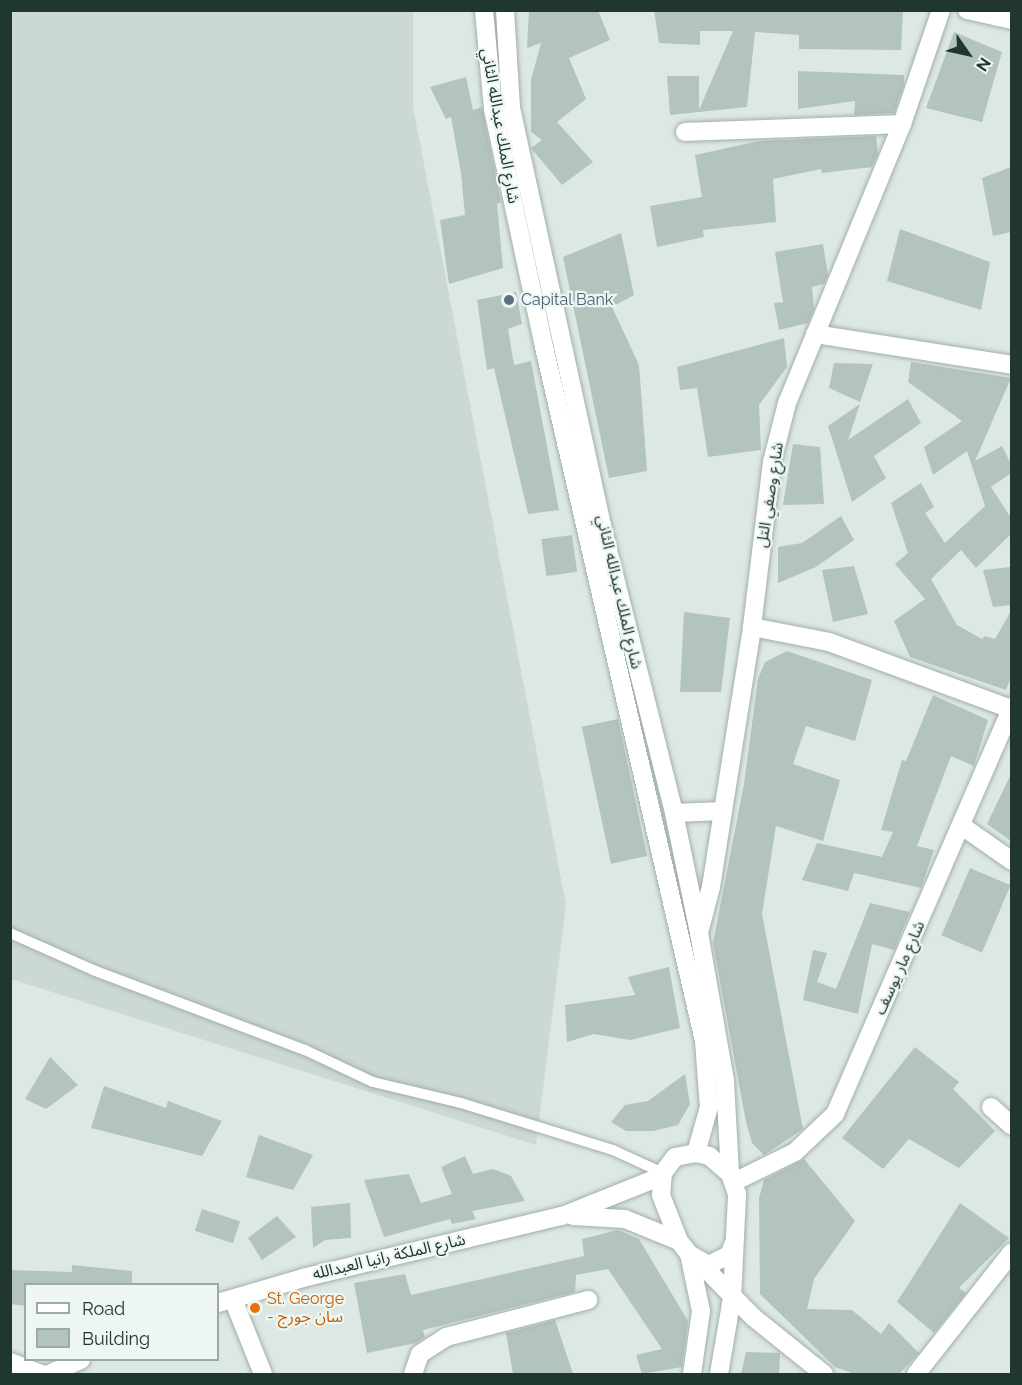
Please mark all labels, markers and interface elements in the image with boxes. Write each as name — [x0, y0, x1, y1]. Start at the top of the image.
north arrow — [938, 24, 998, 84]
street label: شارع الملك عبدالله الثاني — [477, 47, 523, 205]
text: N — [972, 54, 995, 75]
place label: Capital Bank — [521, 290, 614, 310]
marker: Capital Bank — [502, 293, 516, 307]
street label: شارع وصفي التل — [752, 441, 788, 549]
street label: شارع الملك عبدالله الثاني — [592, 513, 646, 671]
street label: شارع مار يوسف — [871, 918, 929, 1018]
street label: شارع الملكة رانيا العبدالله — [311, 1230, 467, 1284]
legend — [24, 1283, 219, 1361]
place label: St. George - سان جورج — [267, 1289, 344, 1327]
text: Road — [82, 1298, 125, 1319]
marker: St. George - سان جورج — [248, 1301, 262, 1315]
text: Building — [82, 1328, 150, 1349]

